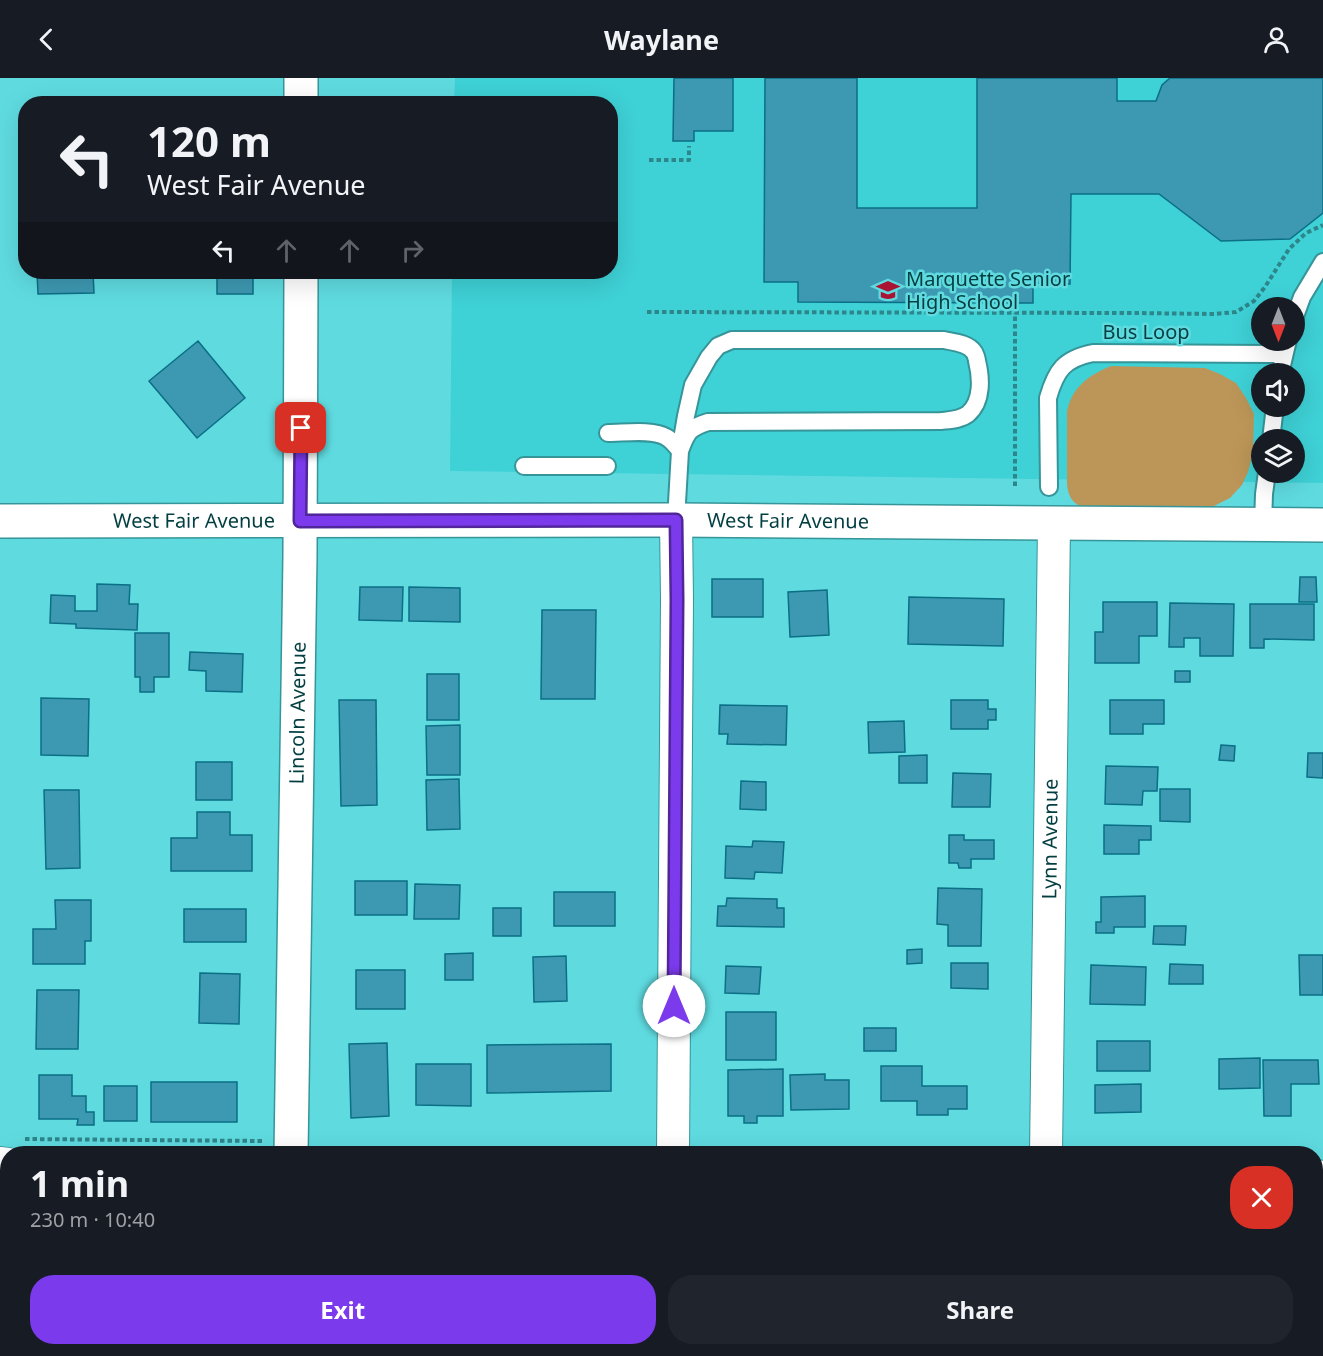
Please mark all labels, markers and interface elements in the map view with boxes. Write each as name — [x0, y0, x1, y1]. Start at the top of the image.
text: Waylane — [604, 21, 719, 58]
icon: back — [30, 23, 63, 56]
icon: person — [1260, 23, 1293, 56]
text: 120 m — [147, 112, 271, 169]
icon: left — [48, 120, 126, 198]
text: West Fair Avenue — [147, 166, 366, 203]
icon: left — [207, 234, 240, 267]
icon: ahead — [270, 234, 303, 267]
icon: ahead — [333, 234, 366, 267]
icon: right — [396, 234, 429, 267]
place label: Marquette Senior High School — [906, 265, 1070, 315]
school or university icon: Marquette Senior High School — [875, 277, 901, 303]
north arrow — [1251, 297, 1305, 351]
map controls — [1251, 297, 1305, 483]
street label: Bus Loop — [1102, 318, 1190, 345]
button: sound — [1251, 363, 1305, 417]
pin — [275, 402, 326, 453]
icon: arrive — [284, 411, 317, 444]
button: layers — [1251, 429, 1305, 483]
street label: West Fair Avenue — [707, 506, 869, 534]
street label: West Fair Avenue — [113, 507, 275, 534]
street label: Lincoln Avenue — [283, 641, 312, 785]
street label: Lynn Avenue — [1035, 778, 1064, 900]
position arrow — [642, 974, 706, 1038]
text: 1 min — [30, 1159, 129, 1208]
button: close — [1230, 1166, 1293, 1229]
text: 230 m · 10:40 — [30, 1206, 155, 1233]
button: Exit — [30, 1275, 656, 1344]
button: Share — [668, 1275, 1293, 1344]

